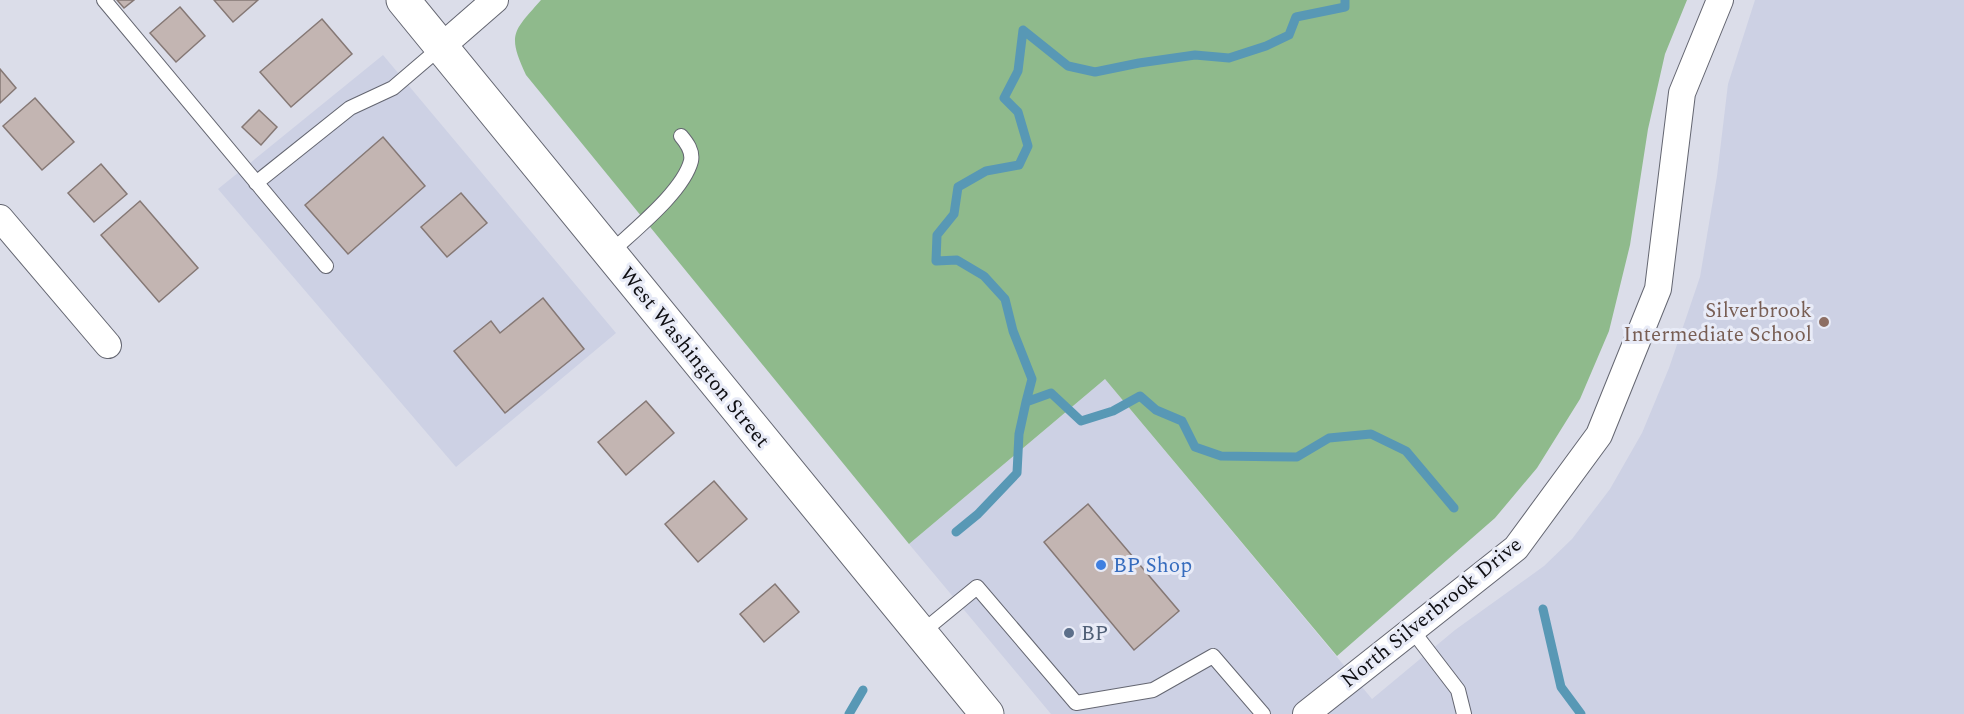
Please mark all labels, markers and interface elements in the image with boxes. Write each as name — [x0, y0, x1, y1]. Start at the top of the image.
street label: West Washington Street — [611, 260, 777, 455]
place label: Silverbrook Intermediate School — [1623, 295, 1812, 351]
marker: Silverbrook Intermediate School — [1817, 315, 1831, 329]
street label: North Silverbrook Drive — [1334, 530, 1529, 696]
place label: BP Shop — [1113, 550, 1192, 582]
marker: BP Shop — [1094, 558, 1108, 572]
place label: BP — [1081, 618, 1108, 650]
marker: BP — [1062, 626, 1076, 640]

